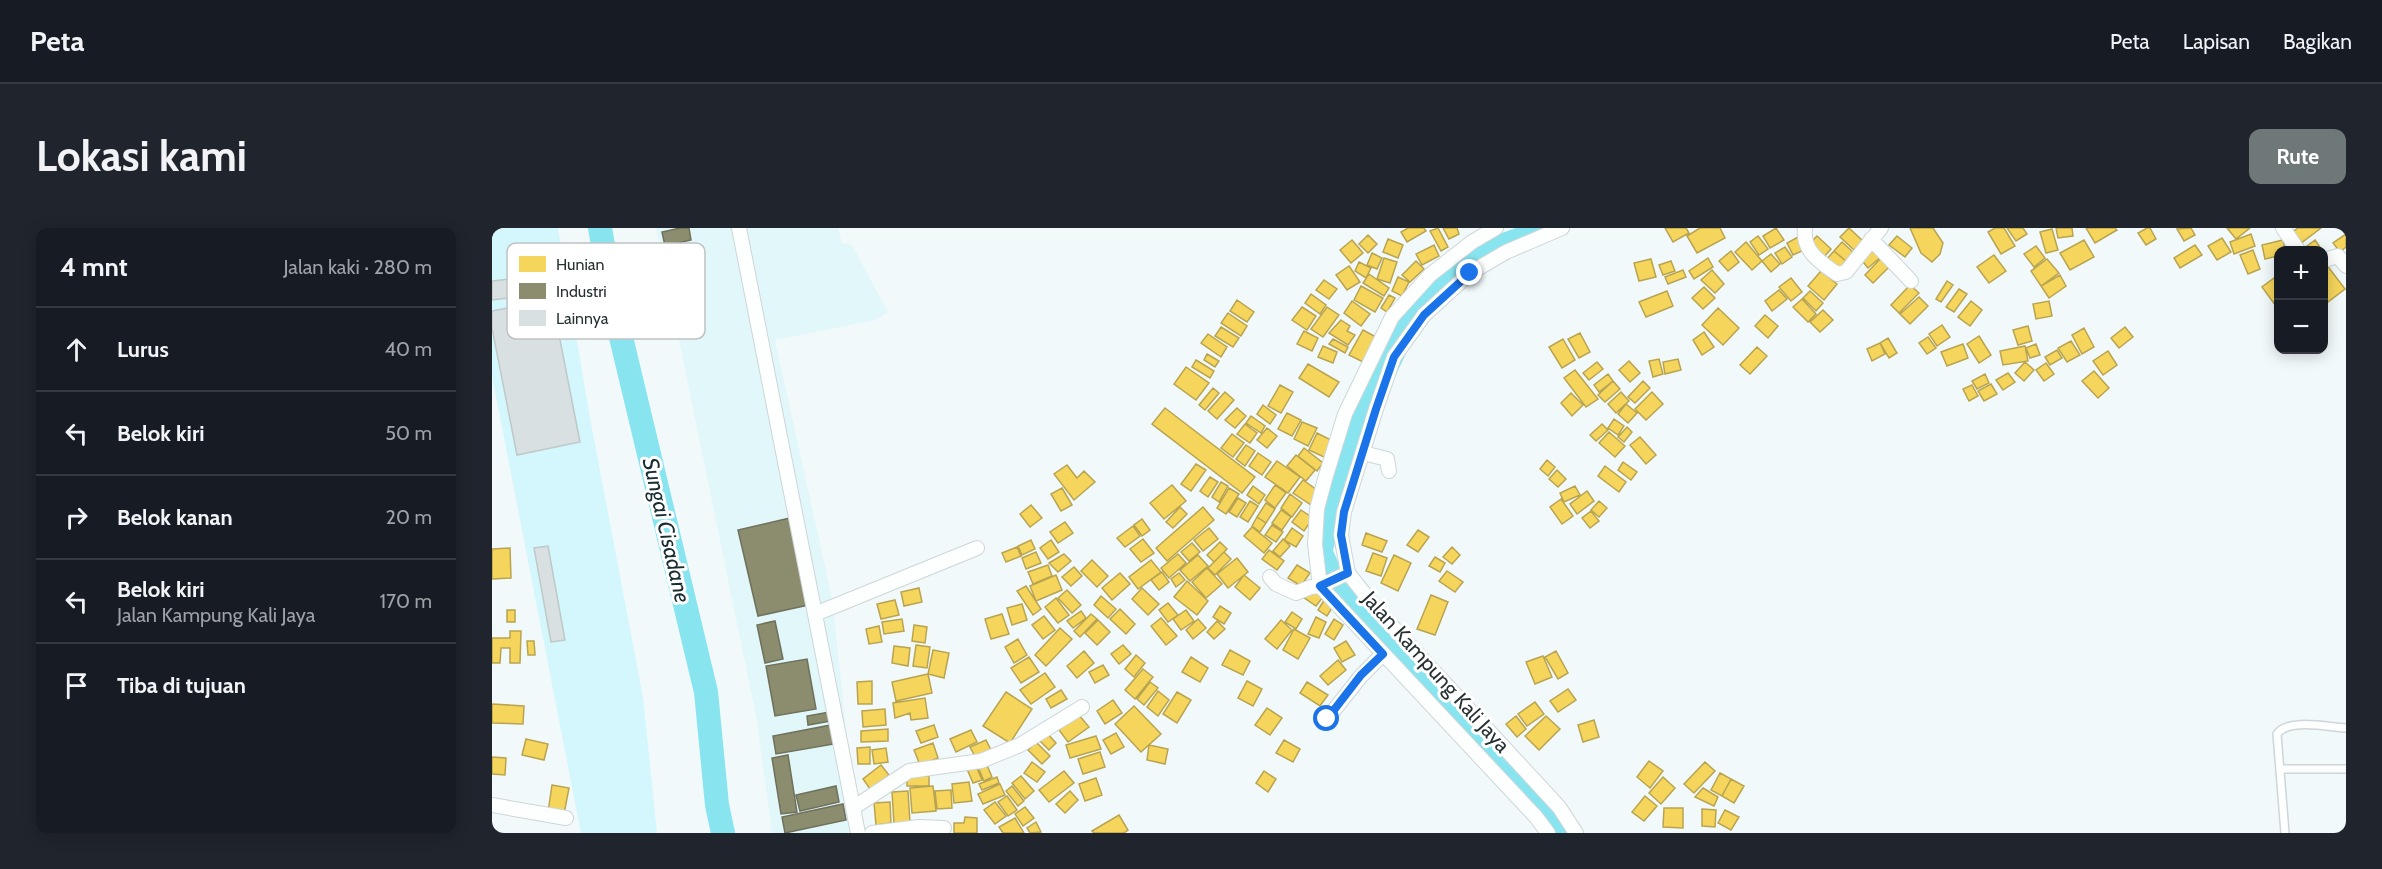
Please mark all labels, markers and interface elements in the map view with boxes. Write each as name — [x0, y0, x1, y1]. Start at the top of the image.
text: Peta — [30, 24, 84, 58]
text: Peta — [2110, 29, 2150, 54]
text: Lapisan — [2183, 29, 2250, 54]
text: Bagikan — [2283, 29, 2352, 54]
button: Rute — [2249, 129, 2346, 184]
text: Lokasi kami — [36, 130, 247, 182]
legend — [507, 243, 705, 339]
map controls — [2274, 246, 2328, 354]
button: + — [2274, 246, 2328, 300]
text: 4 mnt — [60, 251, 128, 283]
text: Jalan kaki · 280 m — [283, 255, 432, 279]
text: Hunian — [556, 255, 605, 274]
route end — [1456, 259, 1482, 285]
text: Industri — [556, 282, 607, 301]
button: − — [2274, 300, 2328, 354]
text: Lainnya — [556, 309, 609, 328]
icon: ahead — [60, 333, 93, 366]
text: Lurus — [117, 336, 169, 363]
text: 40 m — [384, 337, 432, 361]
icon: left — [60, 417, 93, 450]
text: Belok kiri — [117, 420, 204, 447]
text: 50 m — [385, 421, 432, 445]
water label: Sungai Cisadane — [637, 455, 696, 605]
icon: right — [60, 501, 93, 534]
text: Belok kanan — [117, 504, 233, 531]
text: 20 m — [386, 505, 432, 529]
text: Belok kiri — [117, 576, 204, 603]
icon: left — [60, 585, 93, 618]
street label: Jalan Kampung Kali Jaya — [1357, 585, 1515, 757]
text: 170 m — [380, 589, 432, 613]
text: Jalan Kampung Kali Jaya — [117, 603, 315, 627]
icon: arrive — [60, 669, 93, 702]
text: Tiba di tujuan — [117, 672, 246, 699]
route start — [1313, 705, 1339, 731]

